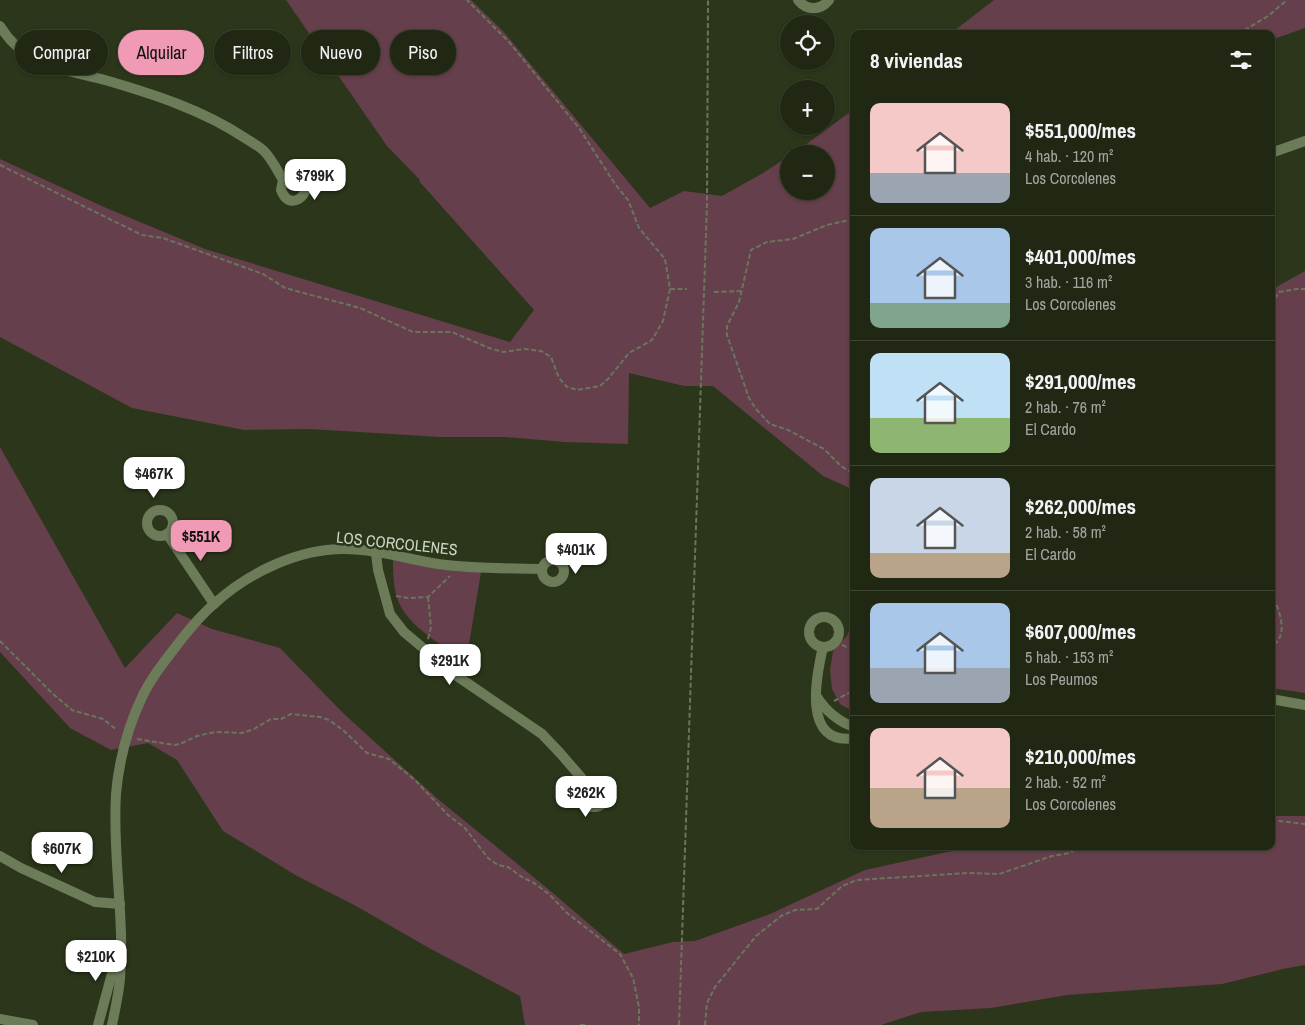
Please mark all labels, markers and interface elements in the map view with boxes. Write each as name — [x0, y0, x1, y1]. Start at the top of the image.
map controls — [780, 15, 835, 200]
button: locate — [780, 15, 835, 70]
chip: Comprar — [15, 30, 108, 75]
chip: Alquilar — [118, 30, 204, 75]
chip: Filtros — [214, 30, 291, 75]
chip: Nuevo — [301, 30, 380, 75]
chip: Piso — [390, 30, 456, 75]
text: 8 viviendas — [870, 46, 963, 75]
icon: filters — [1227, 46, 1255, 74]
button: + — [780, 80, 835, 135]
text: $551,000/mes — [1025, 116, 1136, 145]
icon: home — [910, 123, 970, 183]
button: − — [780, 145, 835, 200]
text: 4 hab. · 120 m² — [1025, 145, 1113, 167]
pin: $799K — [280, 158, 350, 201]
text: $799K — [296, 164, 334, 186]
text: Los Corcolenes — [1025, 167, 1116, 189]
text: $401,000/mes — [1025, 242, 1136, 271]
icon: home — [910, 248, 970, 308]
text: 3 hab. · 116 m² — [1025, 271, 1112, 293]
text: Los Corcolenes — [1025, 293, 1116, 315]
text: $291,000/mes — [1025, 367, 1136, 396]
icon: home — [910, 373, 970, 433]
text: 2 hab. · 76 m² — [1025, 396, 1106, 418]
text: El Cardo — [1025, 418, 1076, 440]
pin: $467K — [119, 456, 189, 499]
text: $467K — [135, 462, 173, 484]
text: $262,000/mes — [1025, 492, 1136, 521]
icon: home — [910, 498, 970, 558]
pin: $551K — [166, 520, 236, 562]
text: 2 hab. · 58 m² — [1025, 521, 1106, 543]
text: $551K — [182, 525, 220, 547]
street label: LOS CORCOLENES — [335, 526, 459, 560]
pin: $401K — [541, 532, 611, 575]
text: $401K — [557, 538, 595, 560]
text: El Cardo — [1025, 543, 1076, 565]
text: $607,000/mes — [1025, 617, 1136, 646]
icon: home — [910, 623, 970, 683]
pin: $291K — [415, 644, 485, 686]
text: 5 hab. · 153 m² — [1025, 646, 1113, 668]
text: $291K — [431, 649, 469, 671]
text: Los Peumos — [1025, 668, 1098, 690]
text: $210,000/mes — [1025, 742, 1136, 771]
icon: home — [910, 748, 970, 808]
text: 2 hab. · 52 m² — [1025, 771, 1106, 793]
pin: $262K — [551, 776, 621, 818]
text: $262K — [567, 781, 605, 803]
text: Los Corcolenes — [1025, 793, 1116, 815]
pin: $607K — [27, 832, 97, 874]
text: $607K — [43, 837, 81, 859]
pin: $210K — [61, 940, 131, 982]
text: $210K — [77, 945, 115, 967]

